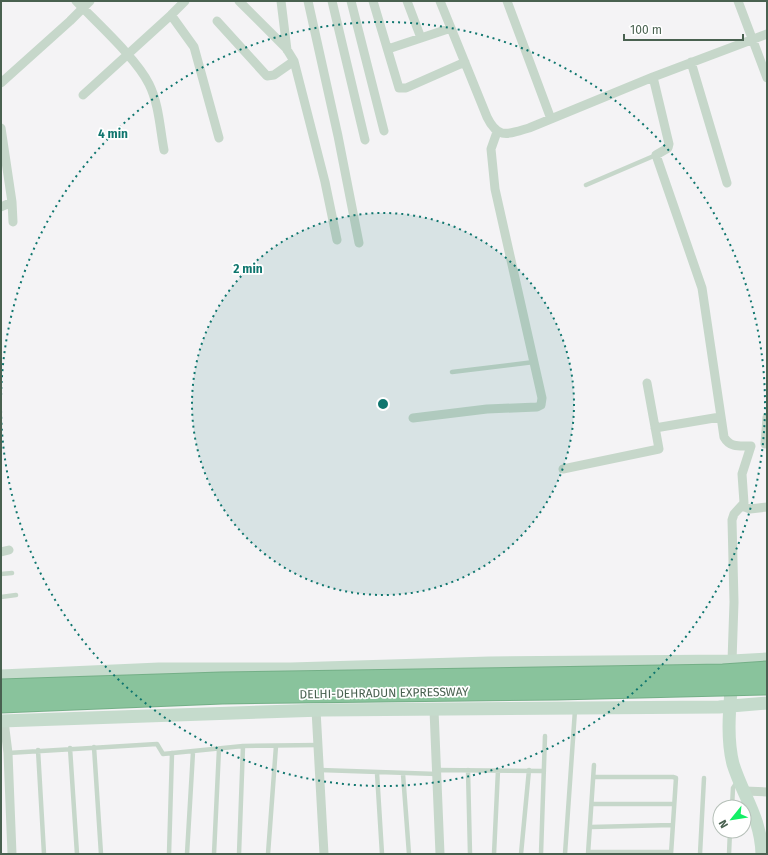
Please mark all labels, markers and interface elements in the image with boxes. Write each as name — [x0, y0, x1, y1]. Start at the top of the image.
scale bar — [624, 16, 743, 42]
text: 100 m — [630, 23, 662, 37]
text: 4 min — [98, 127, 128, 141]
text: 2 min — [233, 262, 263, 276]
centre of rings — [376, 397, 390, 411]
street label: DELHI-DEHRADUN EXPRESSWAY — [299, 685, 469, 701]
north arrow — [712, 799, 752, 839]
text: N — [716, 817, 731, 830]

